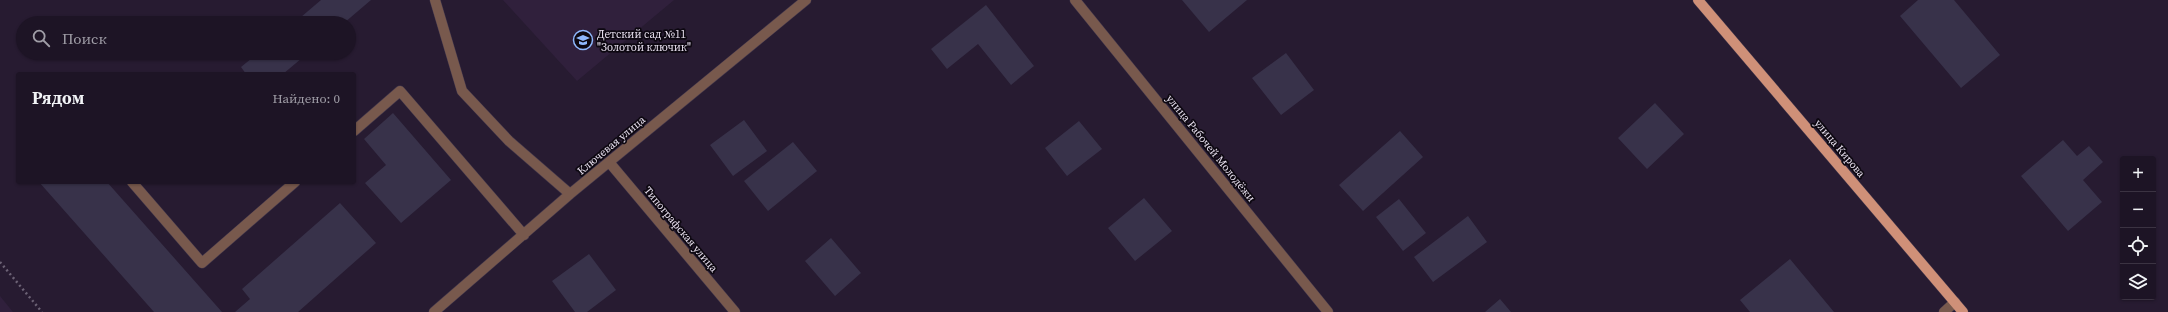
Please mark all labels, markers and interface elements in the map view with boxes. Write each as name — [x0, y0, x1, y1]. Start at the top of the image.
search box — [16, 16, 356, 60]
icon: search — [30, 27, 52, 49]
place label: Детский сад №11 "Золотой ключик" — [597, 27, 691, 55]
text: Поиск — [62, 28, 107, 49]
school or university icon: Детский сад №11 "Золотой ключик" — [572, 29, 594, 51]
text: Рядом — [32, 86, 84, 110]
text: Найдено: 0 — [273, 90, 340, 107]
street label: улица Рабочей Молодёжи — [1163, 92, 1258, 205]
street label: Ключевая улица — [574, 112, 649, 178]
street label: улица Кирова — [1811, 116, 1869, 181]
map controls — [2120, 156, 2156, 300]
button: + — [2120, 156, 2156, 192]
street label: Типографская улица — [640, 183, 721, 276]
button: − — [2120, 192, 2156, 228]
button: locate — [2120, 228, 2156, 264]
button: layers — [2120, 264, 2156, 300]

